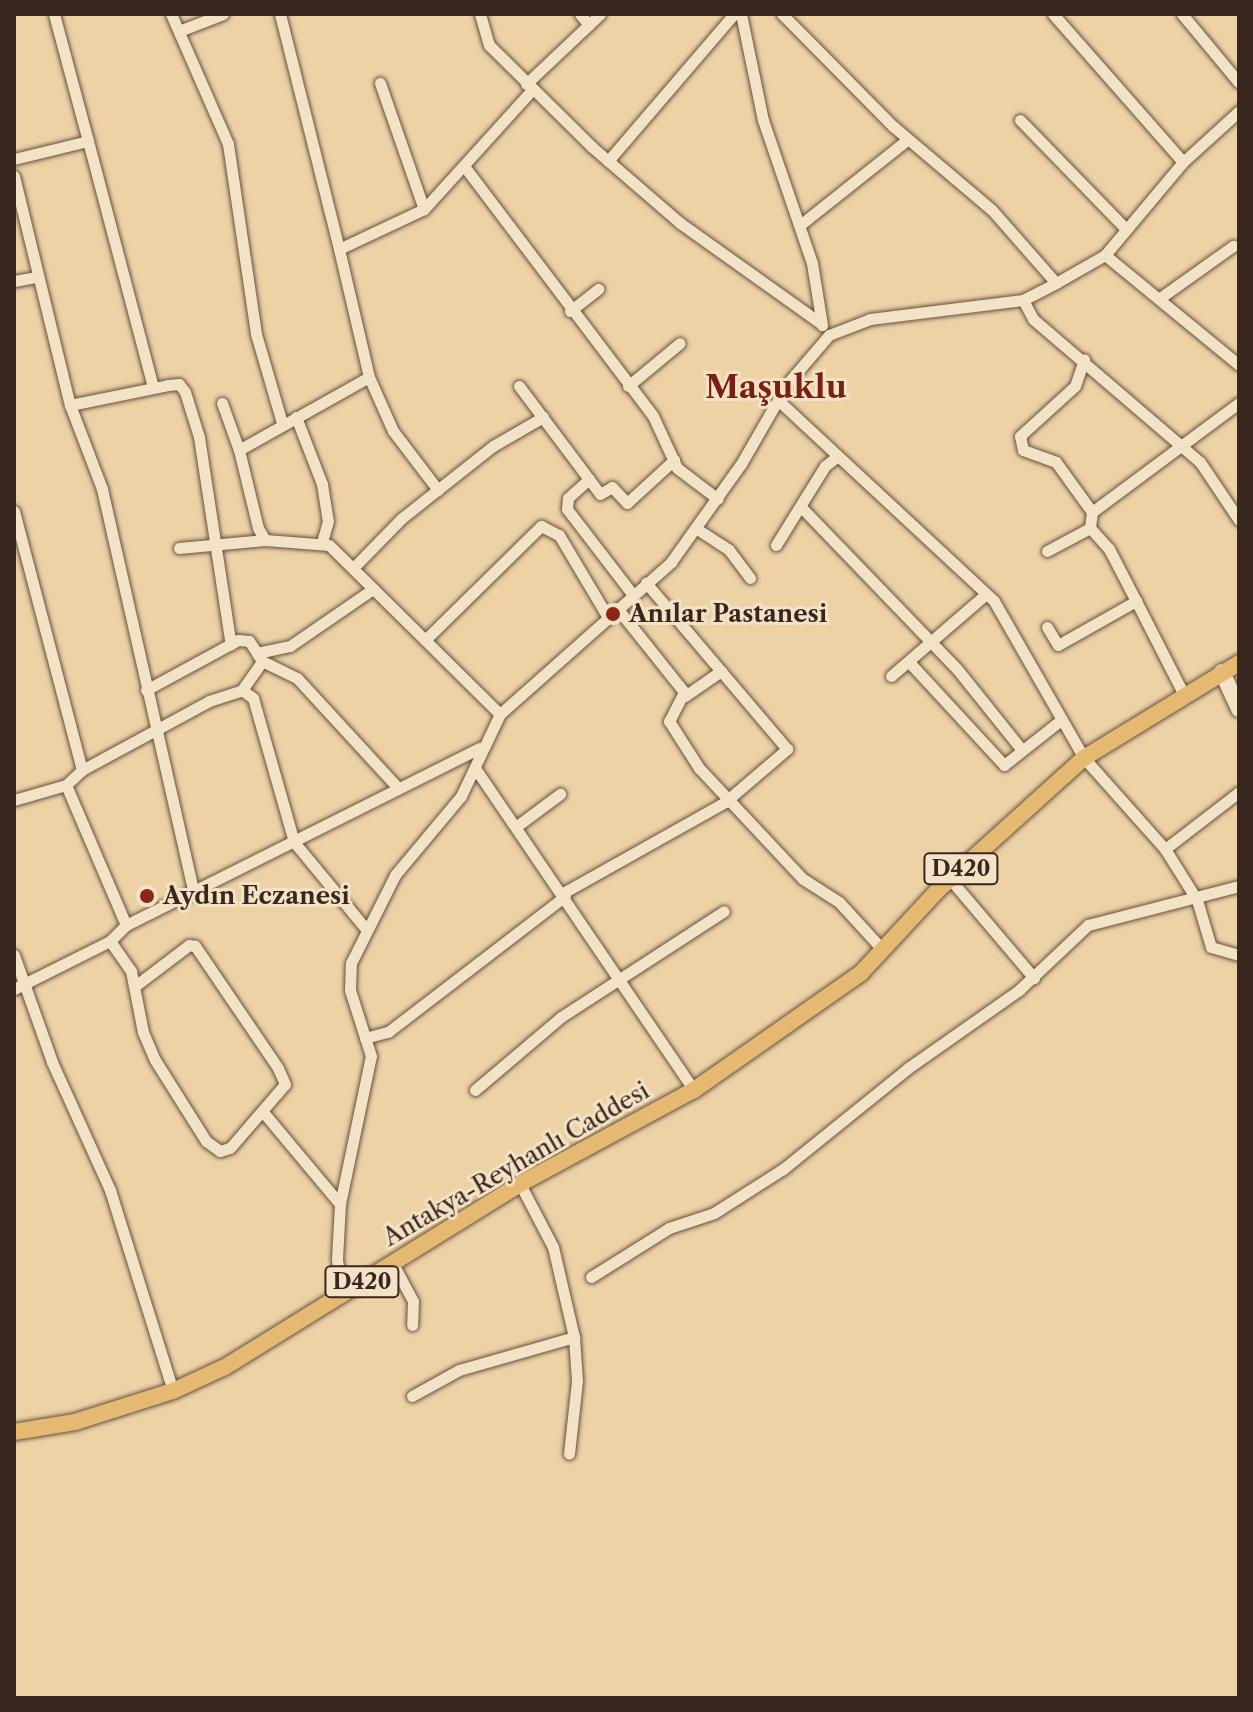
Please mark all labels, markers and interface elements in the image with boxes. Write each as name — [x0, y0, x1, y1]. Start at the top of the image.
district label: Maşuklu — [705, 368, 847, 406]
place label: Anılar Pastanesi — [629, 600, 828, 628]
marker: Anılar Pastanesi — [604, 605, 622, 623]
road number: D420 — [923, 851, 999, 887]
place label: Aydın Eczanesi — [163, 882, 350, 910]
marker: Aydın Eczanesi — [138, 887, 156, 905]
street label: Antakya-Reyhanlı Caddesi — [378, 1076, 654, 1252]
road number: D420 — [324, 1264, 400, 1300]

